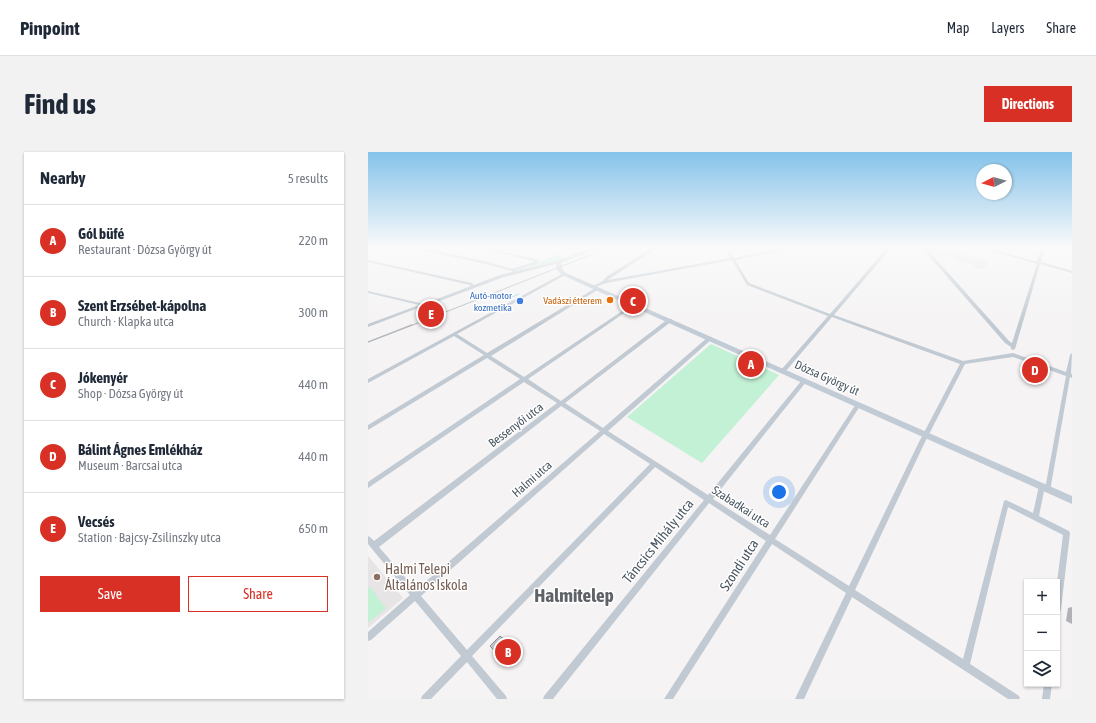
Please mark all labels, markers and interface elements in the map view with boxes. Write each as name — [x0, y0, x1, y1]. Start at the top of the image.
text: Pinpoint — [20, 17, 80, 39]
text: Map — [947, 20, 969, 36]
text: Layers — [991, 20, 1024, 36]
text: Share — [1046, 20, 1076, 36]
button: Directions — [984, 86, 1072, 122]
text: Find us — [24, 88, 96, 120]
north arrow — [976, 164, 1012, 200]
text: Nearby — [40, 168, 86, 188]
text: 5 results — [288, 171, 328, 186]
text: Gól büfé — [78, 225, 124, 242]
text: A — [50, 233, 56, 248]
text: 220 m — [299, 233, 328, 248]
text: Restaurant · Dózsa György út — [78, 242, 212, 257]
pin: C — [620, 286, 646, 316]
place label: Autó-motor kozmetika — [470, 290, 513, 313]
place label: Vadászi étterem — [543, 295, 602, 306]
marker: Vadászi étterem — [605, 295, 615, 305]
marker: Autó-motor kozmetika — [515, 296, 525, 306]
text: Szent Erzsébet-kápolna — [78, 297, 206, 314]
pin: E — [418, 299, 444, 329]
text: B — [50, 305, 56, 320]
text: 300 m — [299, 305, 328, 320]
text: Church · Klapka utca — [78, 314, 174, 329]
pin: A — [738, 349, 764, 379]
pin: D — [1022, 355, 1048, 385]
street label: Dózsa György út — [793, 358, 862, 399]
text: Jókenyér — [78, 369, 128, 386]
text: C — [50, 377, 56, 392]
text: 440 m — [299, 377, 328, 392]
text: Shop · Dózsa György út — [78, 386, 183, 401]
street label: Bessenyői utca — [486, 400, 546, 450]
text: Bálint Ágnes Emlékház — [78, 441, 202, 458]
text: D — [49, 449, 57, 464]
text: 440 m — [299, 449, 328, 464]
text: Museum · Barcsai utca — [78, 458, 182, 473]
street label: Halmi utca — [509, 458, 555, 500]
your location — [769, 482, 789, 502]
street label: Szabadkai utca — [709, 483, 773, 531]
street label: Táncsics Mihály utca — [619, 496, 697, 586]
text: Vecsés — [78, 513, 115, 530]
text: E — [50, 521, 56, 536]
text: 650 m — [299, 521, 328, 536]
text: Station · Bajcsy-Zsilinszky utca — [78, 530, 221, 545]
street label: Szondi utca — [716, 536, 762, 594]
place label: Halmi Telepi Általános Iskola — [385, 561, 468, 593]
marker: Halmi Telepi Általános Iskola — [372, 572, 382, 582]
button: Save — [40, 576, 180, 612]
button: Share — [188, 576, 328, 612]
map controls — [1024, 579, 1060, 687]
button: + — [1024, 579, 1060, 615]
district label: Halmitelep — [534, 584, 614, 606]
button: − — [1024, 615, 1060, 651]
pin: B — [495, 637, 521, 667]
button: layers — [1024, 651, 1060, 687]

